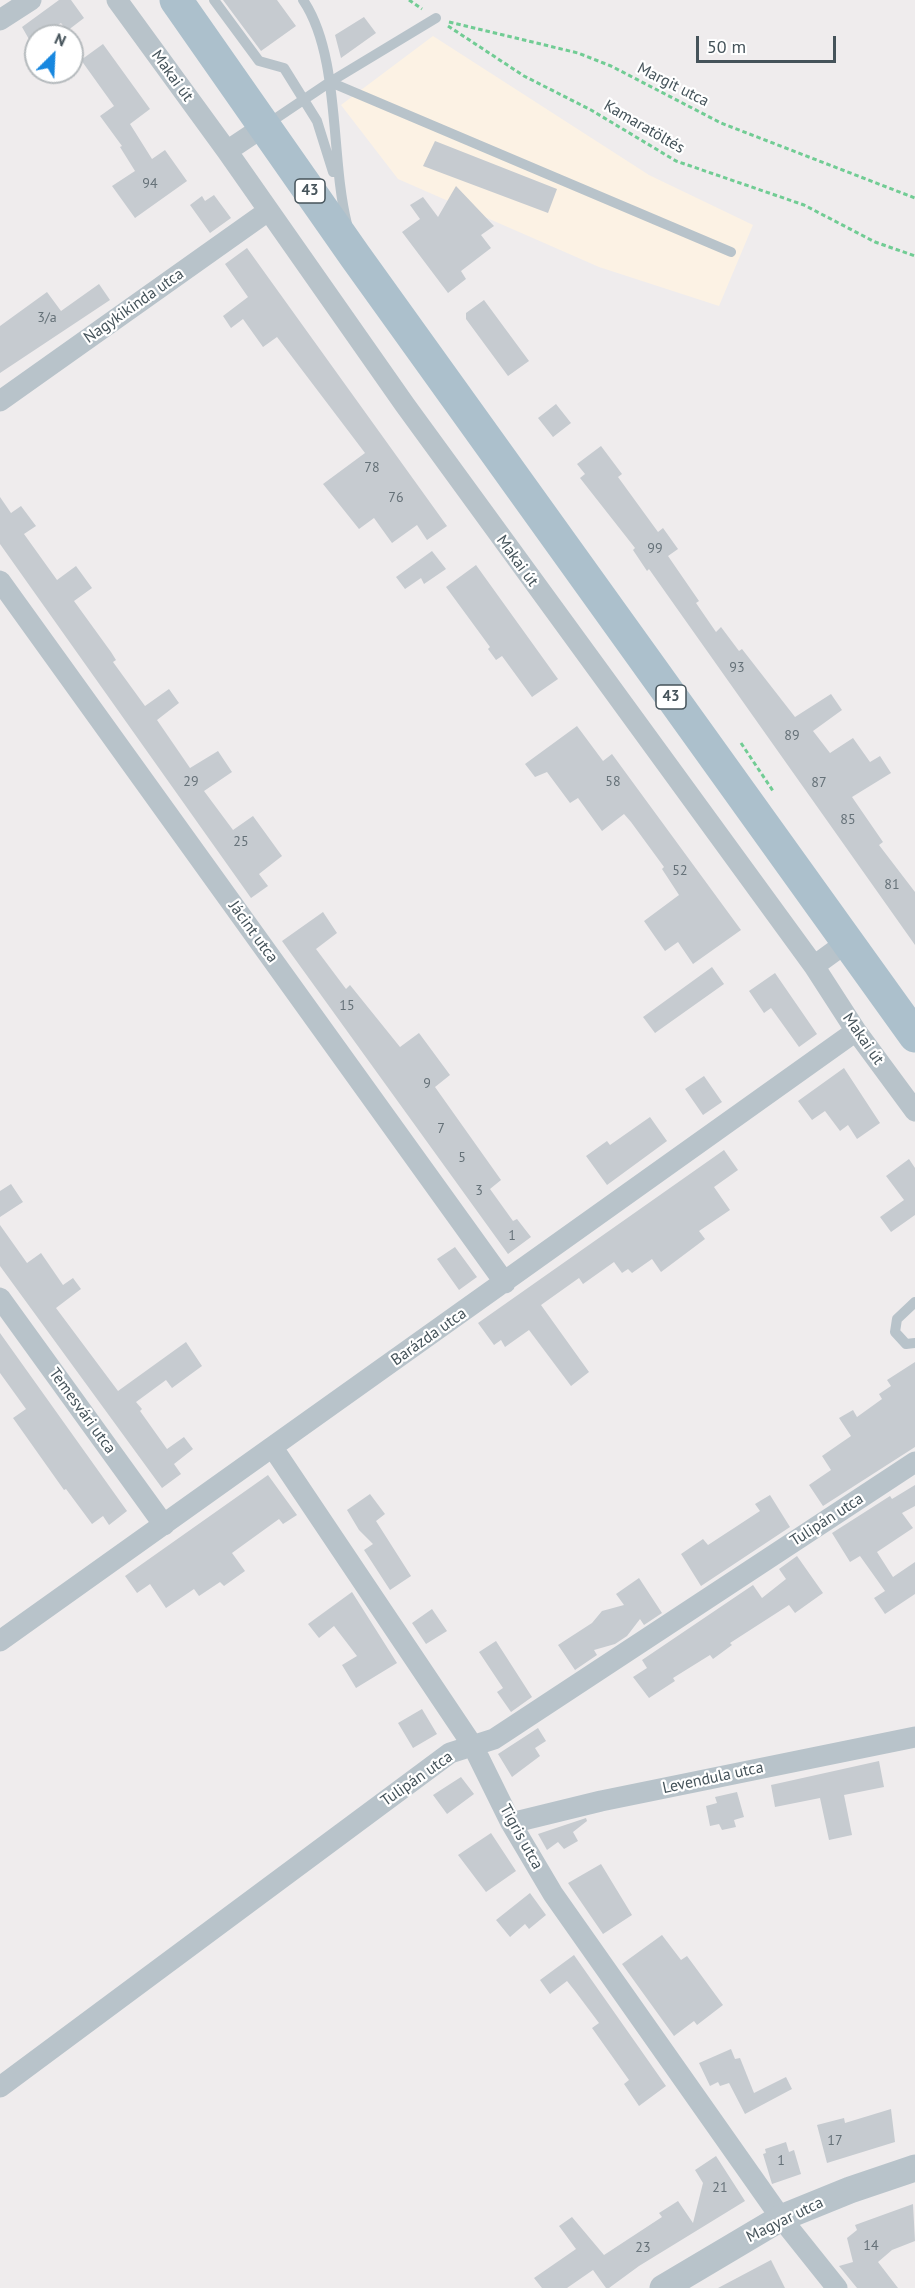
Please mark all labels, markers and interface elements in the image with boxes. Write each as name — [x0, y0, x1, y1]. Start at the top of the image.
north arrow — [24, 24, 84, 84]
scale bar — [699, 24, 838, 62]
text: N — [52, 28, 69, 51]
text: 50 m — [707, 35, 746, 58]
street label: Makai út — [147, 47, 197, 105]
street label: Margit utca — [634, 59, 712, 111]
street label: Kamaratöltés — [600, 96, 688, 158]
house number: 94 — [142, 176, 158, 192]
road number: 43 — [295, 179, 325, 203]
street label: Nagykikinda utca — [80, 265, 188, 347]
house number: 3/a — [37, 310, 57, 326]
house number: 78 — [364, 460, 380, 476]
house number: 76 — [388, 490, 404, 506]
street label: Makai út — [492, 532, 542, 590]
house number: 99 — [647, 541, 663, 557]
house number: 93 — [729, 660, 745, 676]
road number: 43 — [656, 685, 686, 709]
house number: 89 — [784, 728, 800, 744]
house number: 29 — [183, 774, 199, 790]
house number: 58 — [605, 774, 621, 790]
house number: 87 — [811, 775, 827, 791]
house number: 85 — [840, 812, 856, 828]
house number: 25 — [233, 834, 249, 850]
house number: 52 — [672, 863, 688, 879]
house number: 81 — [884, 877, 900, 893]
street label: Jácint utca — [224, 897, 282, 967]
house number: 15 — [339, 998, 355, 1014]
street label: Makai út — [838, 1009, 888, 1069]
house number: 9 — [423, 1076, 431, 1092]
house number: 7 — [437, 1121, 445, 1137]
house number: 5 — [458, 1150, 466, 1166]
house number: 3 — [475, 1183, 483, 1199]
house number: 1 — [508, 1228, 516, 1244]
street label: Barázda utca — [388, 1304, 470, 1370]
street label: Temesvári utca — [44, 1364, 120, 1458]
street label: Tulipán utca — [787, 1489, 867, 1551]
street label: Tulipán utca — [377, 1747, 457, 1811]
street label: Levendula utca — [661, 1758, 765, 1798]
street label: Tigris utca — [495, 1801, 547, 1873]
house number: 17 — [827, 2133, 843, 2149]
house number: 1 — [777, 2153, 785, 2169]
house number: 21 — [712, 2180, 728, 2196]
street label: Magyar utca — [743, 2193, 827, 2247]
house number: 14 — [863, 2238, 879, 2254]
house number: 23 — [635, 2240, 651, 2256]

